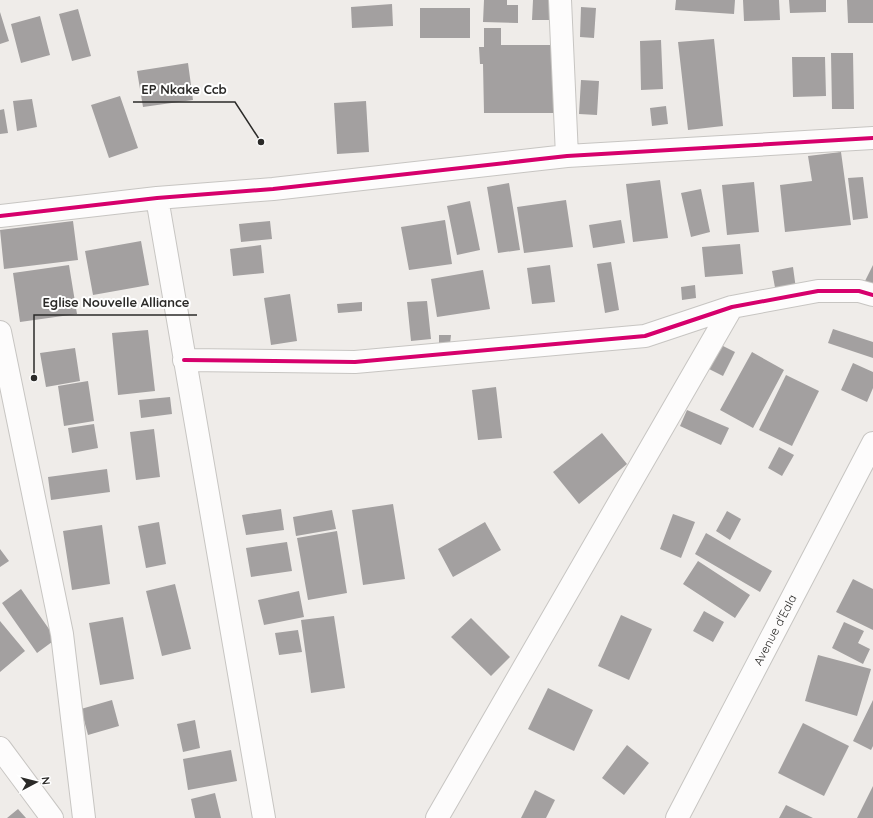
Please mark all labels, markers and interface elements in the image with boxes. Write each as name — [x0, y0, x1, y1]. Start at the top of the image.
callout: EP Nkake Ccb — [133, 77, 235, 102]
text: EP Nkake Ccb — [141, 81, 227, 97]
callout: Eglise Nouvelle Alliance — [34, 290, 197, 315]
text: Eglise Nouvelle Alliance — [43, 294, 190, 310]
street label: Avenue d'Eala — [750, 592, 799, 668]
north arrow — [16, 762, 56, 802]
text: N — [38, 776, 53, 786]

